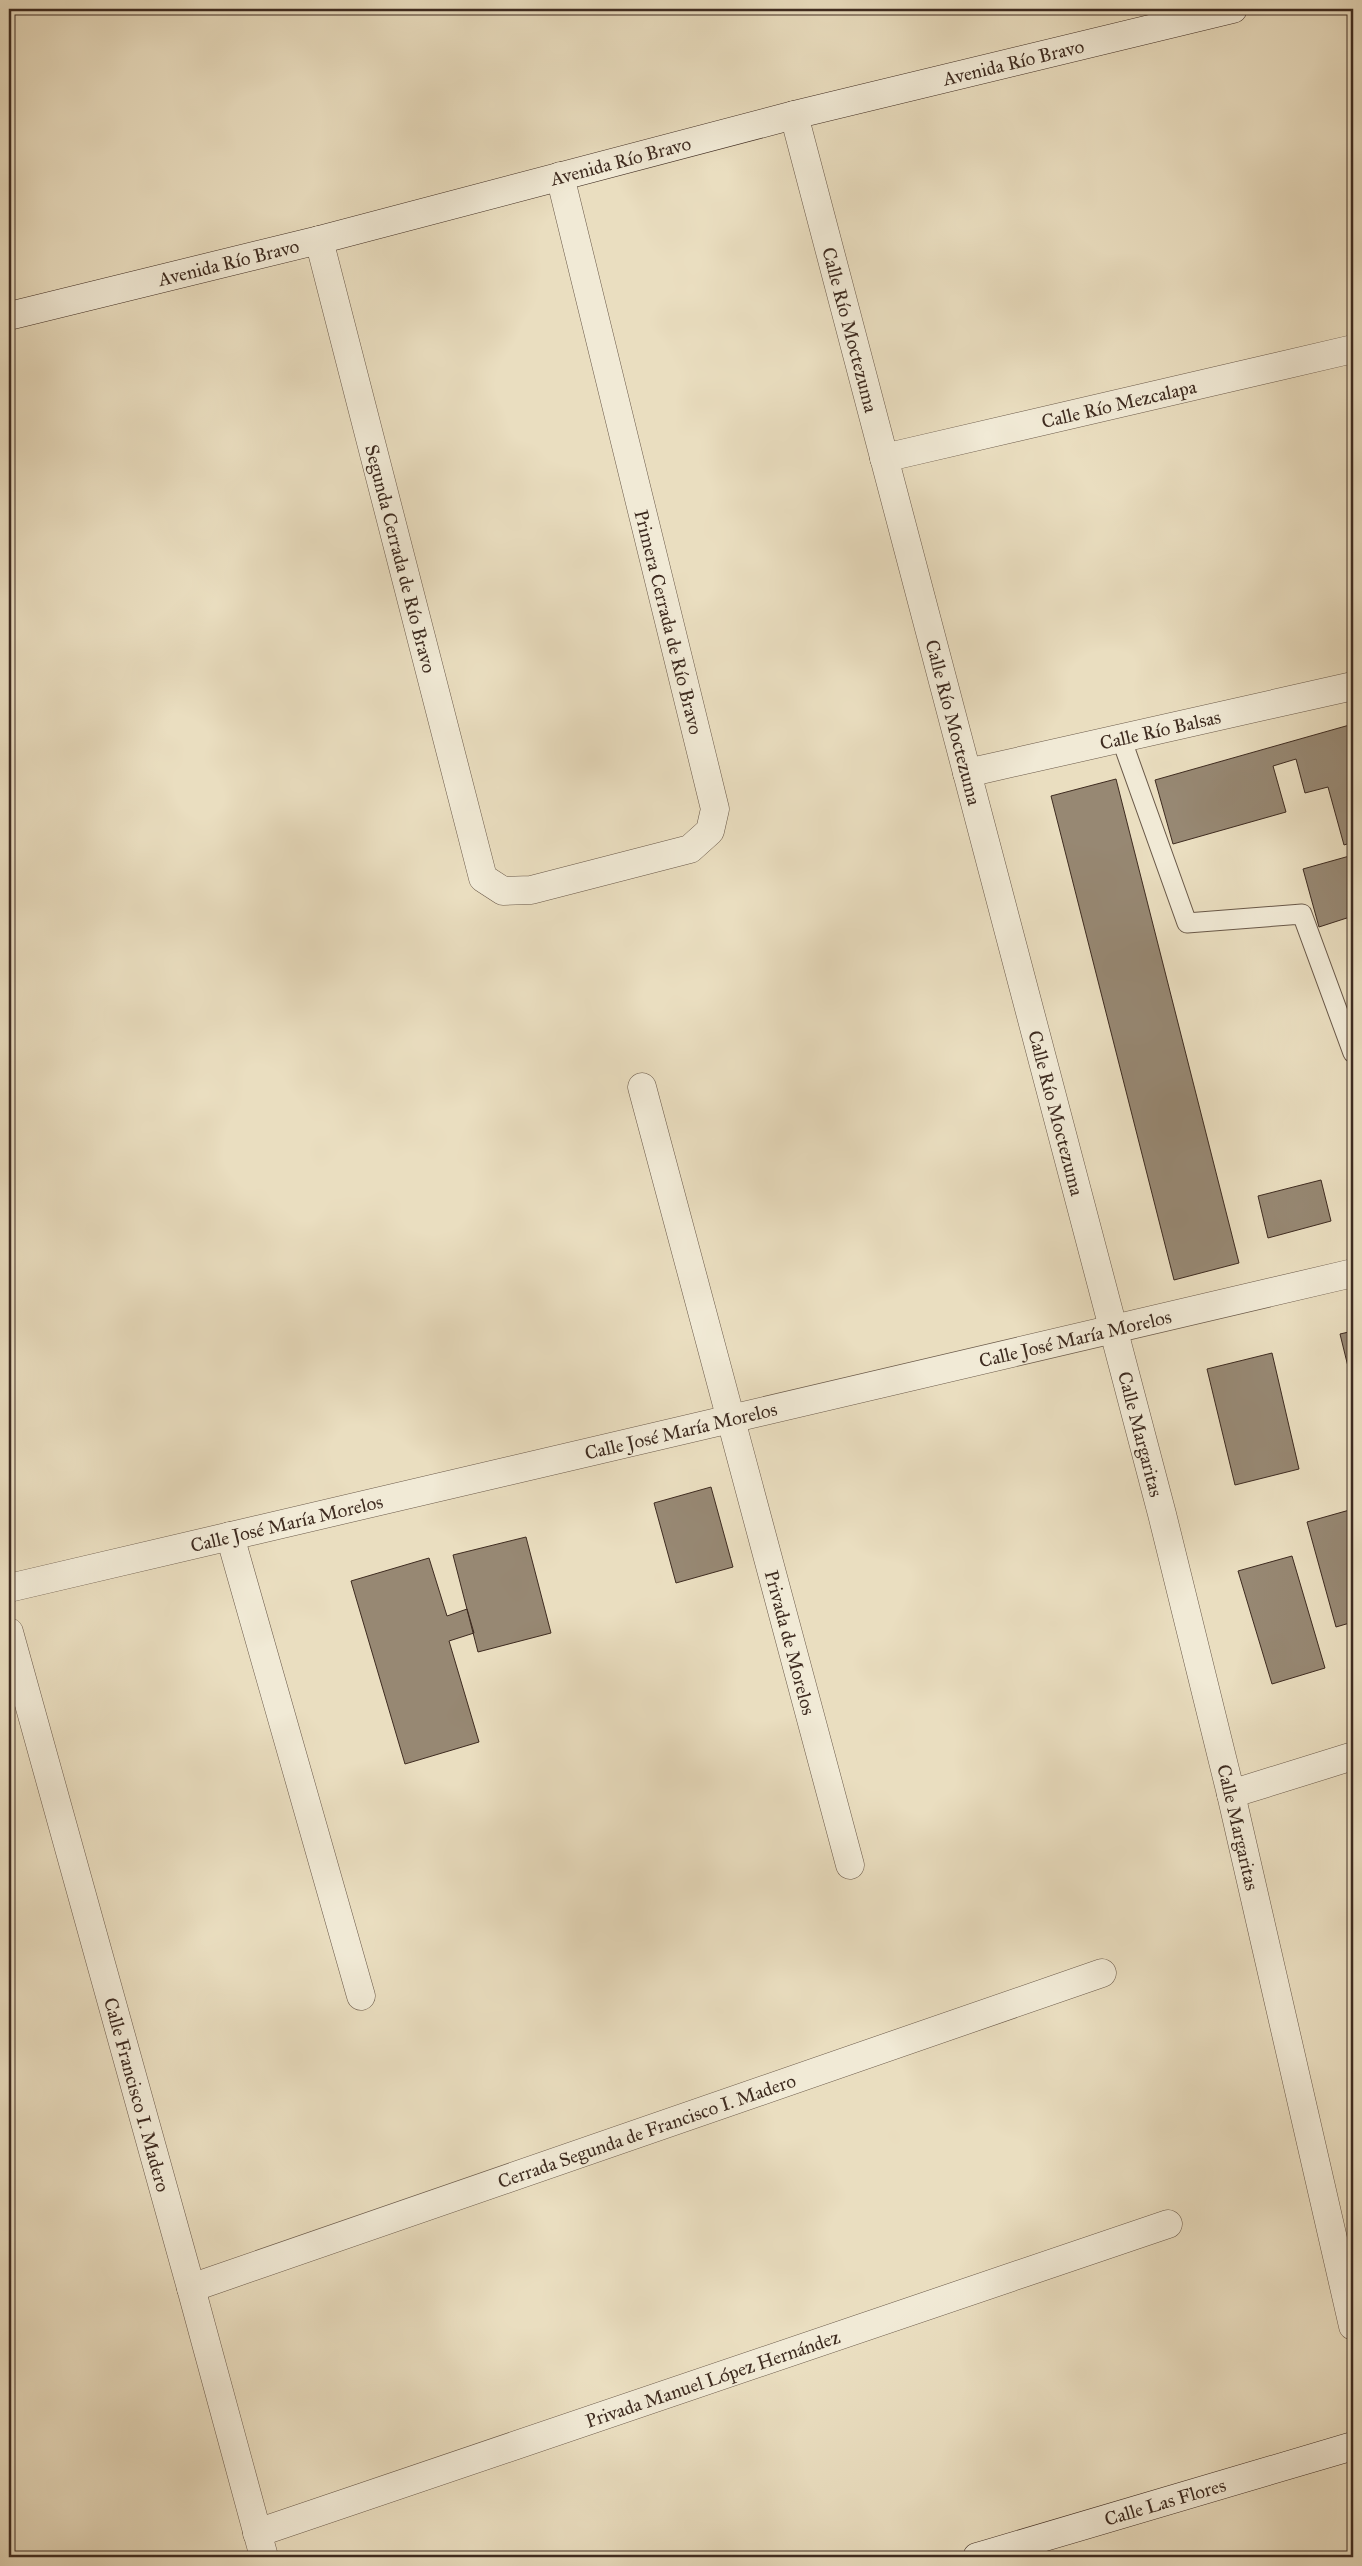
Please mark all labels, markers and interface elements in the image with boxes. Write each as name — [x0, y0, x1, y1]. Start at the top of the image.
street label: Avenida Río Bravo — [940, 34, 1087, 91]
street label: Avenida Río Bravo — [547, 132, 694, 191]
street label: Avenida Río Bravo — [155, 234, 302, 291]
street label: Calle Río Moctezuma — [817, 245, 883, 416]
street label: Calle Río Mezcalapa — [1039, 375, 1200, 433]
street label: Segunda Cerrada de Río Bravo — [360, 442, 441, 676]
street label: Primera Cerrada de Río Bravo — [629, 507, 708, 737]
street label: Calle Río Moctezuma — [921, 637, 986, 809]
street label: Calle Río Balsas — [1098, 705, 1223, 755]
street label: Calle Río Moctezuma — [1023, 1028, 1089, 1199]
street label: Calle José María Morelos — [977, 1305, 1174, 1372]
street label: Calle Margaritas — [1113, 1369, 1168, 1500]
street label: Calle José María Morelos — [582, 1397, 779, 1465]
street label: Calle José María Morelos — [188, 1490, 385, 1557]
street label: Privada de Morelos — [760, 1568, 820, 1718]
street label: Calle Margaritas — [1212, 1762, 1264, 1893]
street label: Calle Francisco I. Madero — [99, 1995, 175, 2195]
street label: Cerrada Segunda de Francisco I. Madero — [495, 2069, 799, 2193]
street label: Privada Manuel López Hernández — [583, 2325, 843, 2433]
street label: Calle Las Flores — [1102, 2473, 1229, 2531]

